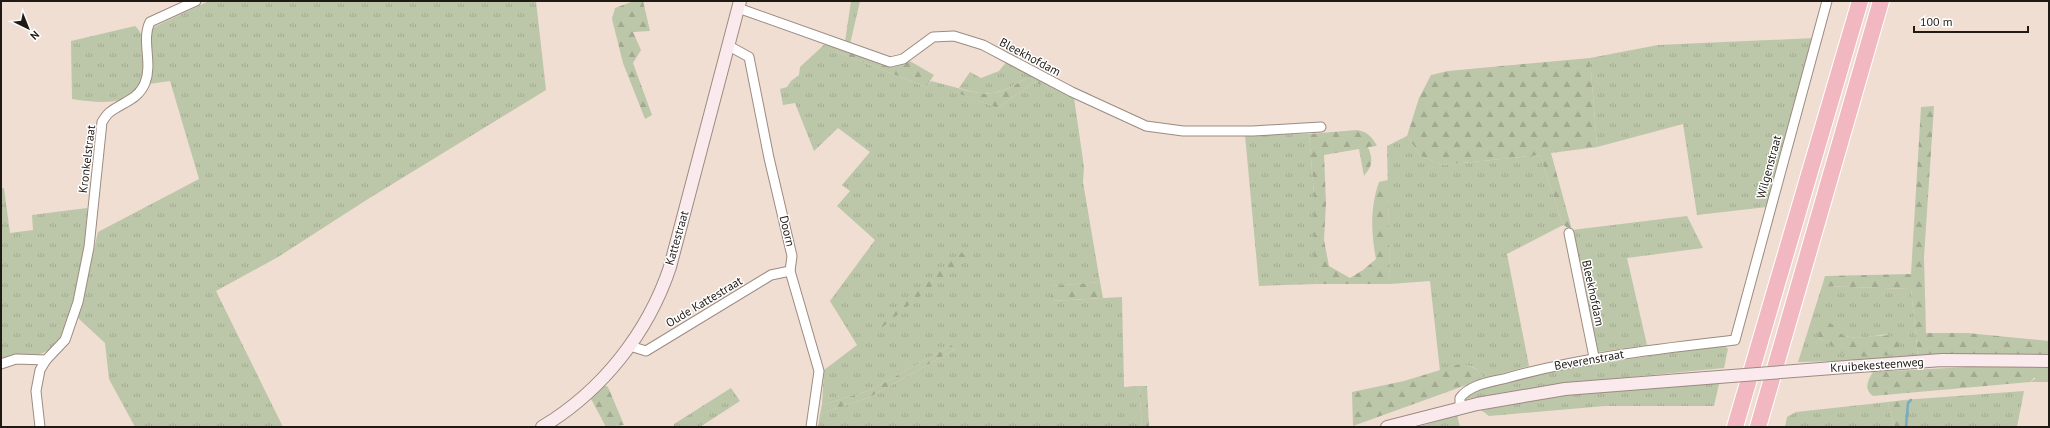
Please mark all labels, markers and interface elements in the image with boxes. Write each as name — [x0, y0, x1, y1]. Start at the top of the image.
north arrow — [8, 8, 48, 48]
scale bar — [1914, 8, 2028, 34]
text: 100 m — [1920, 14, 1953, 29]
text: N — [27, 28, 42, 43]
street label: Bleekhofdam — [997, 34, 1063, 79]
street label: Kronkelstraat — [75, 124, 98, 194]
street label: Wilgenstraat — [1753, 134, 1784, 200]
street label: Kattestraat — [662, 209, 691, 267]
street label: Doorn — [777, 214, 798, 248]
street label: Bleekhofdam — [1579, 258, 1608, 327]
street label: Oude Kattestraat — [663, 273, 745, 330]
street label: Beverenstraat — [1553, 346, 1625, 373]
street label: Kruibekesteenweg — [1830, 354, 1924, 375]

